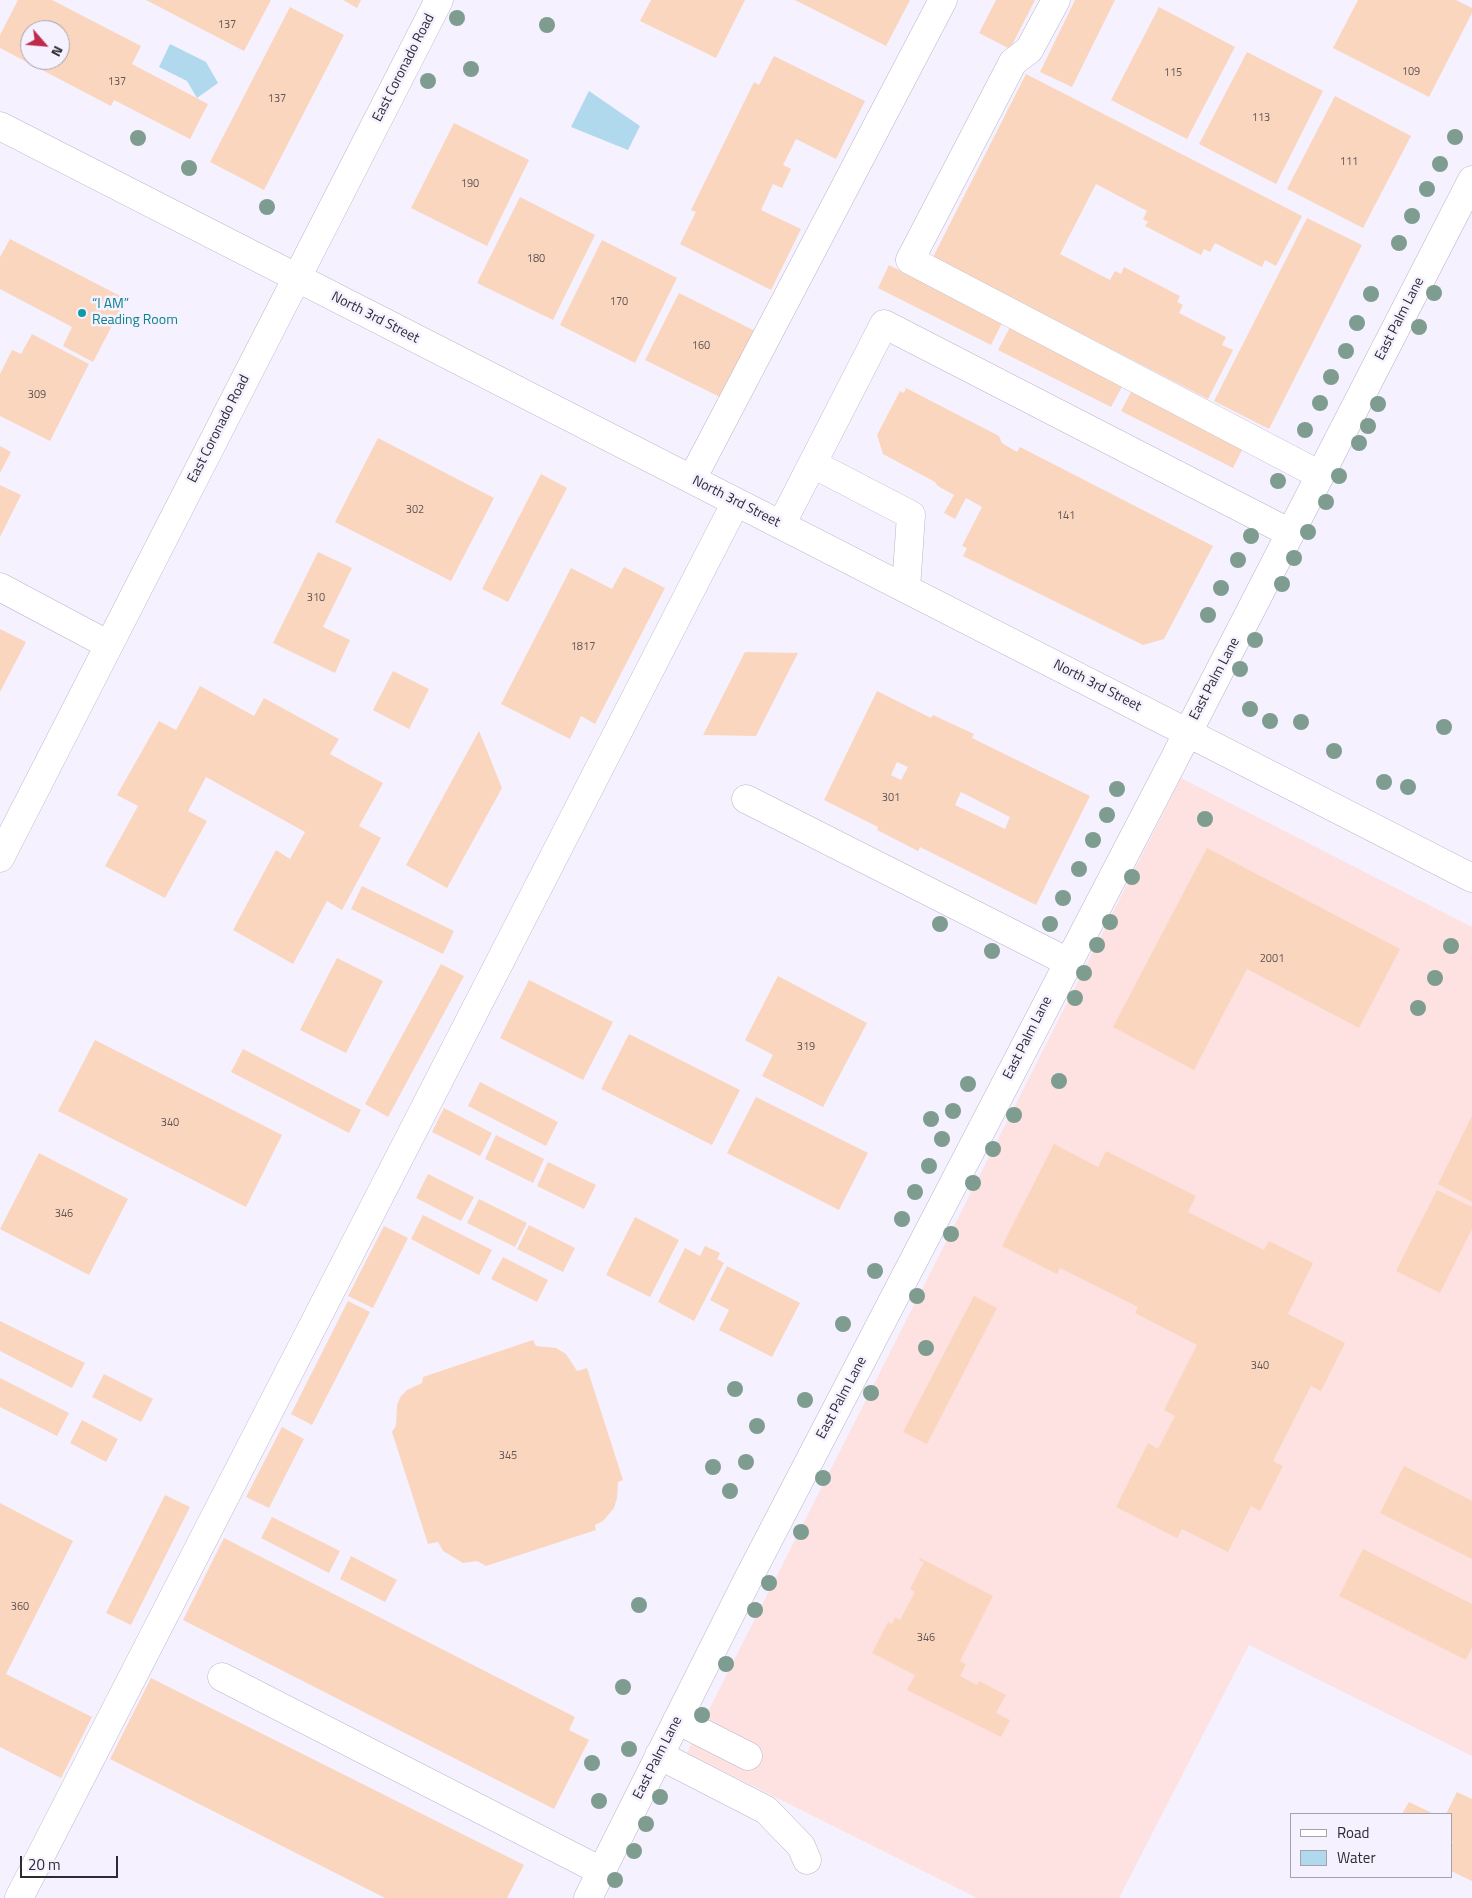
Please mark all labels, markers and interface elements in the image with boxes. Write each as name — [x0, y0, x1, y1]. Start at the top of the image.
street label: East Coronado Road — [370, 11, 438, 125]
house number: 137 — [218, 18, 236, 32]
north arrow — [20, 20, 70, 70]
text: N — [46, 42, 69, 61]
house number: 109 — [1402, 65, 1420, 79]
house number: 115 — [1164, 66, 1182, 80]
house number: 137 — [108, 75, 126, 89]
house number: 137 — [268, 92, 286, 106]
house number: 113 — [1252, 111, 1270, 125]
house number: 111 — [1340, 155, 1358, 169]
house number: 190 — [461, 177, 479, 191]
house number: 180 — [527, 252, 545, 266]
street label: East Palm Lane — [1372, 275, 1428, 363]
street label: North 3rd Street — [328, 289, 422, 347]
house number: 170 — [610, 295, 628, 309]
place label: “I AM” Reading Room — [92, 297, 178, 330]
marker: “I AM” Reading Room — [76, 307, 88, 319]
house number: 160 — [692, 339, 710, 353]
street label: East Coronado Road — [185, 372, 253, 486]
house number: 309 — [28, 388, 46, 402]
street label: North 3rd Street — [689, 473, 783, 531]
house number: 302 — [406, 503, 424, 517]
house number: 141 — [1057, 509, 1075, 523]
house number: 310 — [307, 591, 325, 605]
street label: East Palm Lane — [1186, 635, 1244, 723]
house number: 1817 — [571, 640, 595, 654]
street label: North 3rd Street — [1050, 657, 1144, 715]
house number: 301 — [882, 791, 900, 805]
house number: 2001 — [1260, 952, 1284, 966]
street label: East Palm Lane — [1000, 994, 1056, 1082]
house number: 319 — [797, 1040, 815, 1054]
house number: 340 — [161, 1116, 179, 1130]
house number: 346 — [55, 1207, 73, 1221]
street label: East Palm Lane — [813, 1354, 871, 1442]
house number: 340 — [1251, 1359, 1269, 1373]
house number: 345 — [499, 1449, 517, 1463]
house number: 360 — [11, 1600, 29, 1614]
house number: 346 — [917, 1631, 935, 1645]
street label: East Palm Lane — [630, 1714, 686, 1802]
legend — [1290, 1813, 1452, 1878]
text: Road — [1337, 1821, 1369, 1844]
scale bar — [22, 1846, 120, 1878]
text: Water — [1337, 1846, 1376, 1869]
text: 20 m — [28, 1853, 61, 1876]

